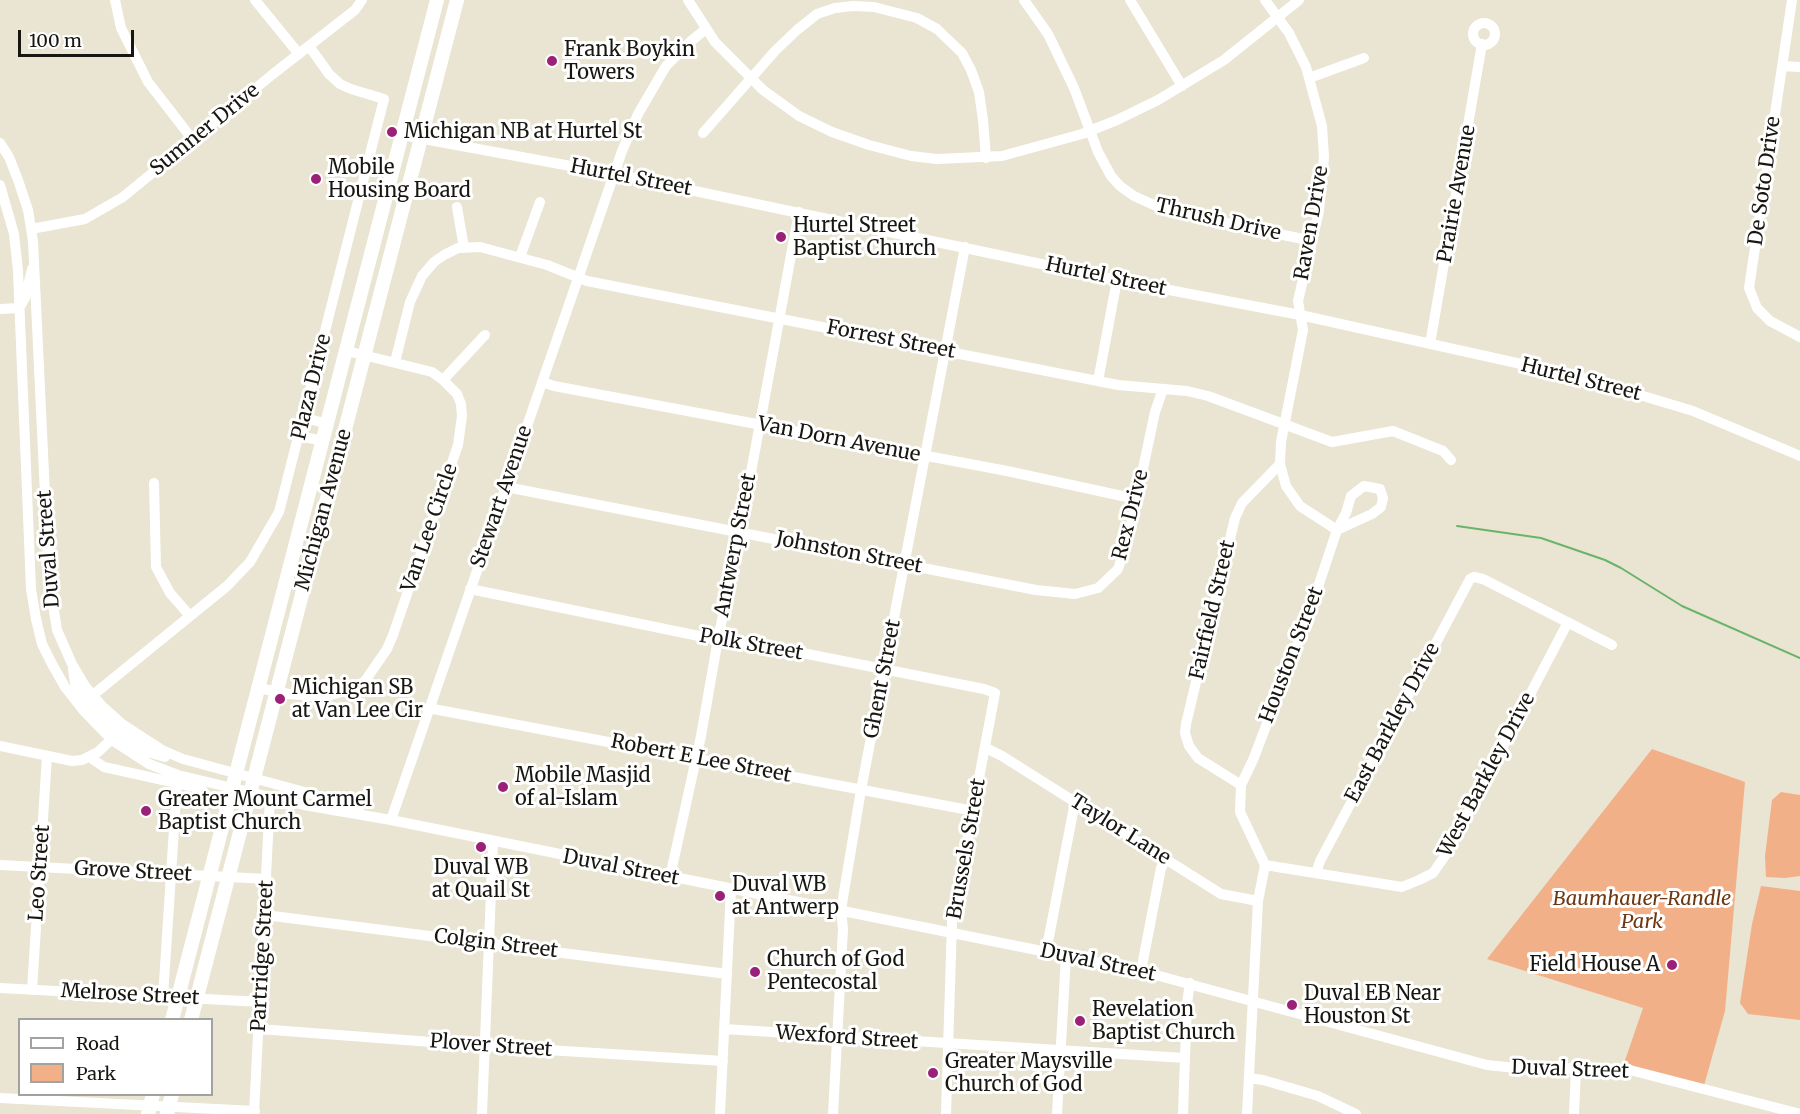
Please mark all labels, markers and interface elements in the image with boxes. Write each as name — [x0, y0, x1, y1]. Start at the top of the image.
scale bar — [21, 18, 136, 56]
text: 100 m — [29, 29, 82, 52]
place label: Frank Boykin Towers — [564, 38, 695, 85]
marker: Frank Boykin Towers — [545, 54, 559, 68]
street label: Sumner Drive — [146, 79, 264, 181]
street label: De Soto Drive — [1744, 115, 1786, 247]
place label: Michigan NB at Hurtel St — [404, 120, 642, 144]
street label: Prairie Avenue — [1433, 123, 1481, 265]
marker: Michigan NB at Hurtel St — [385, 125, 399, 139]
street label: Hurtel Street — [568, 154, 694, 202]
place label: Mobile Housing Board — [328, 156, 471, 203]
street label: Raven Drive — [1290, 164, 1334, 282]
marker: Mobile Housing Board — [309, 172, 323, 186]
street label: Thrush Drive — [1153, 194, 1283, 246]
place label: Hurtel Street Baptist Church — [793, 214, 936, 261]
marker: Hurtel Street Baptist Church — [774, 230, 788, 244]
street label: Hurtel Street — [1043, 252, 1169, 302]
street label: Forrest Street — [825, 316, 957, 364]
street label: Plaza Drive — [287, 332, 337, 442]
street label: Hurtel Street — [1518, 353, 1644, 407]
street label: Van Dorn Avenue — [756, 412, 922, 468]
street label: Stewart Avenue — [466, 423, 538, 571]
street label: Michigan Avenue — [291, 427, 357, 593]
street label: Van Lee Circle — [397, 461, 463, 595]
street label: Rex Drive — [1108, 467, 1154, 563]
street label: Antwerp Street — [710, 471, 762, 619]
street label: Duval Street — [33, 489, 65, 609]
street label: Johnston Street — [774, 527, 924, 579]
street label: Fairfield Street — [1185, 538, 1241, 682]
street label: Houston Street — [1255, 584, 1329, 726]
street label: Ghent Street — [860, 617, 906, 741]
street label: Polk Street — [697, 624, 805, 666]
street label: East Barkley Drive — [1341, 639, 1445, 807]
place label: Michigan SB at Van Lee Cir — [292, 676, 423, 723]
street label: West Barkley Drive — [1433, 689, 1541, 861]
marker: Michigan SB at Van Lee Cir — [273, 692, 287, 706]
street label: Robert E Lee Street — [609, 730, 793, 788]
place label: Mobile Masjid of al-Islam — [515, 764, 651, 811]
street label: Brussels Street — [943, 777, 991, 921]
marker: Mobile Masjid of al-Islam — [496, 780, 510, 794]
place label: Greater Mount Carmel Baptist Church — [158, 788, 372, 835]
street label: Taylor Lane — [1065, 790, 1175, 870]
marker: Greater Mount Carmel Baptist Church — [139, 804, 153, 818]
street label: Leo Street — [25, 824, 55, 922]
marker: Duval WB at Quail St — [474, 840, 488, 854]
street label: Duval Street — [561, 845, 681, 891]
place label: Duval WB at Quail St — [432, 856, 530, 903]
street label: Grove Street — [74, 857, 192, 887]
place label: Duval WB at Antwerp — [732, 873, 839, 920]
street label: Partridge Street — [247, 879, 279, 1033]
park label: Baumhauer-Randle Park — [1553, 887, 1731, 934]
marker: Duval WB at Antwerp — [713, 889, 727, 903]
street label: Colgin Street — [433, 925, 559, 963]
street label: Duval Street — [1038, 939, 1158, 987]
place label: Church of God Pentecostal — [767, 948, 904, 995]
place label: Field House A — [1529, 953, 1660, 977]
marker: Field House A — [1665, 958, 1679, 972]
marker: Church of God Pentecostal — [748, 965, 762, 979]
street label: Melrose Street — [60, 979, 200, 1011]
place label: Duval EB Near Houston St — [1304, 982, 1441, 1029]
place label: Revelation Baptist Church — [1092, 998, 1235, 1045]
marker: Duval EB Near Houston St — [1285, 998, 1299, 1012]
marker: Revelation Baptist Church — [1073, 1014, 1087, 1028]
legend — [18, 1018, 213, 1096]
street label: Wexford Street — [775, 1021, 919, 1055]
street label: Plover Street — [429, 1030, 553, 1062]
text: Road — [76, 1032, 120, 1055]
place label: Greater Maysville Church of God — [945, 1050, 1112, 1097]
street label: Duval Street — [1511, 1056, 1629, 1084]
text: Park — [76, 1062, 116, 1085]
marker: Greater Maysville Church of God — [926, 1066, 940, 1080]

